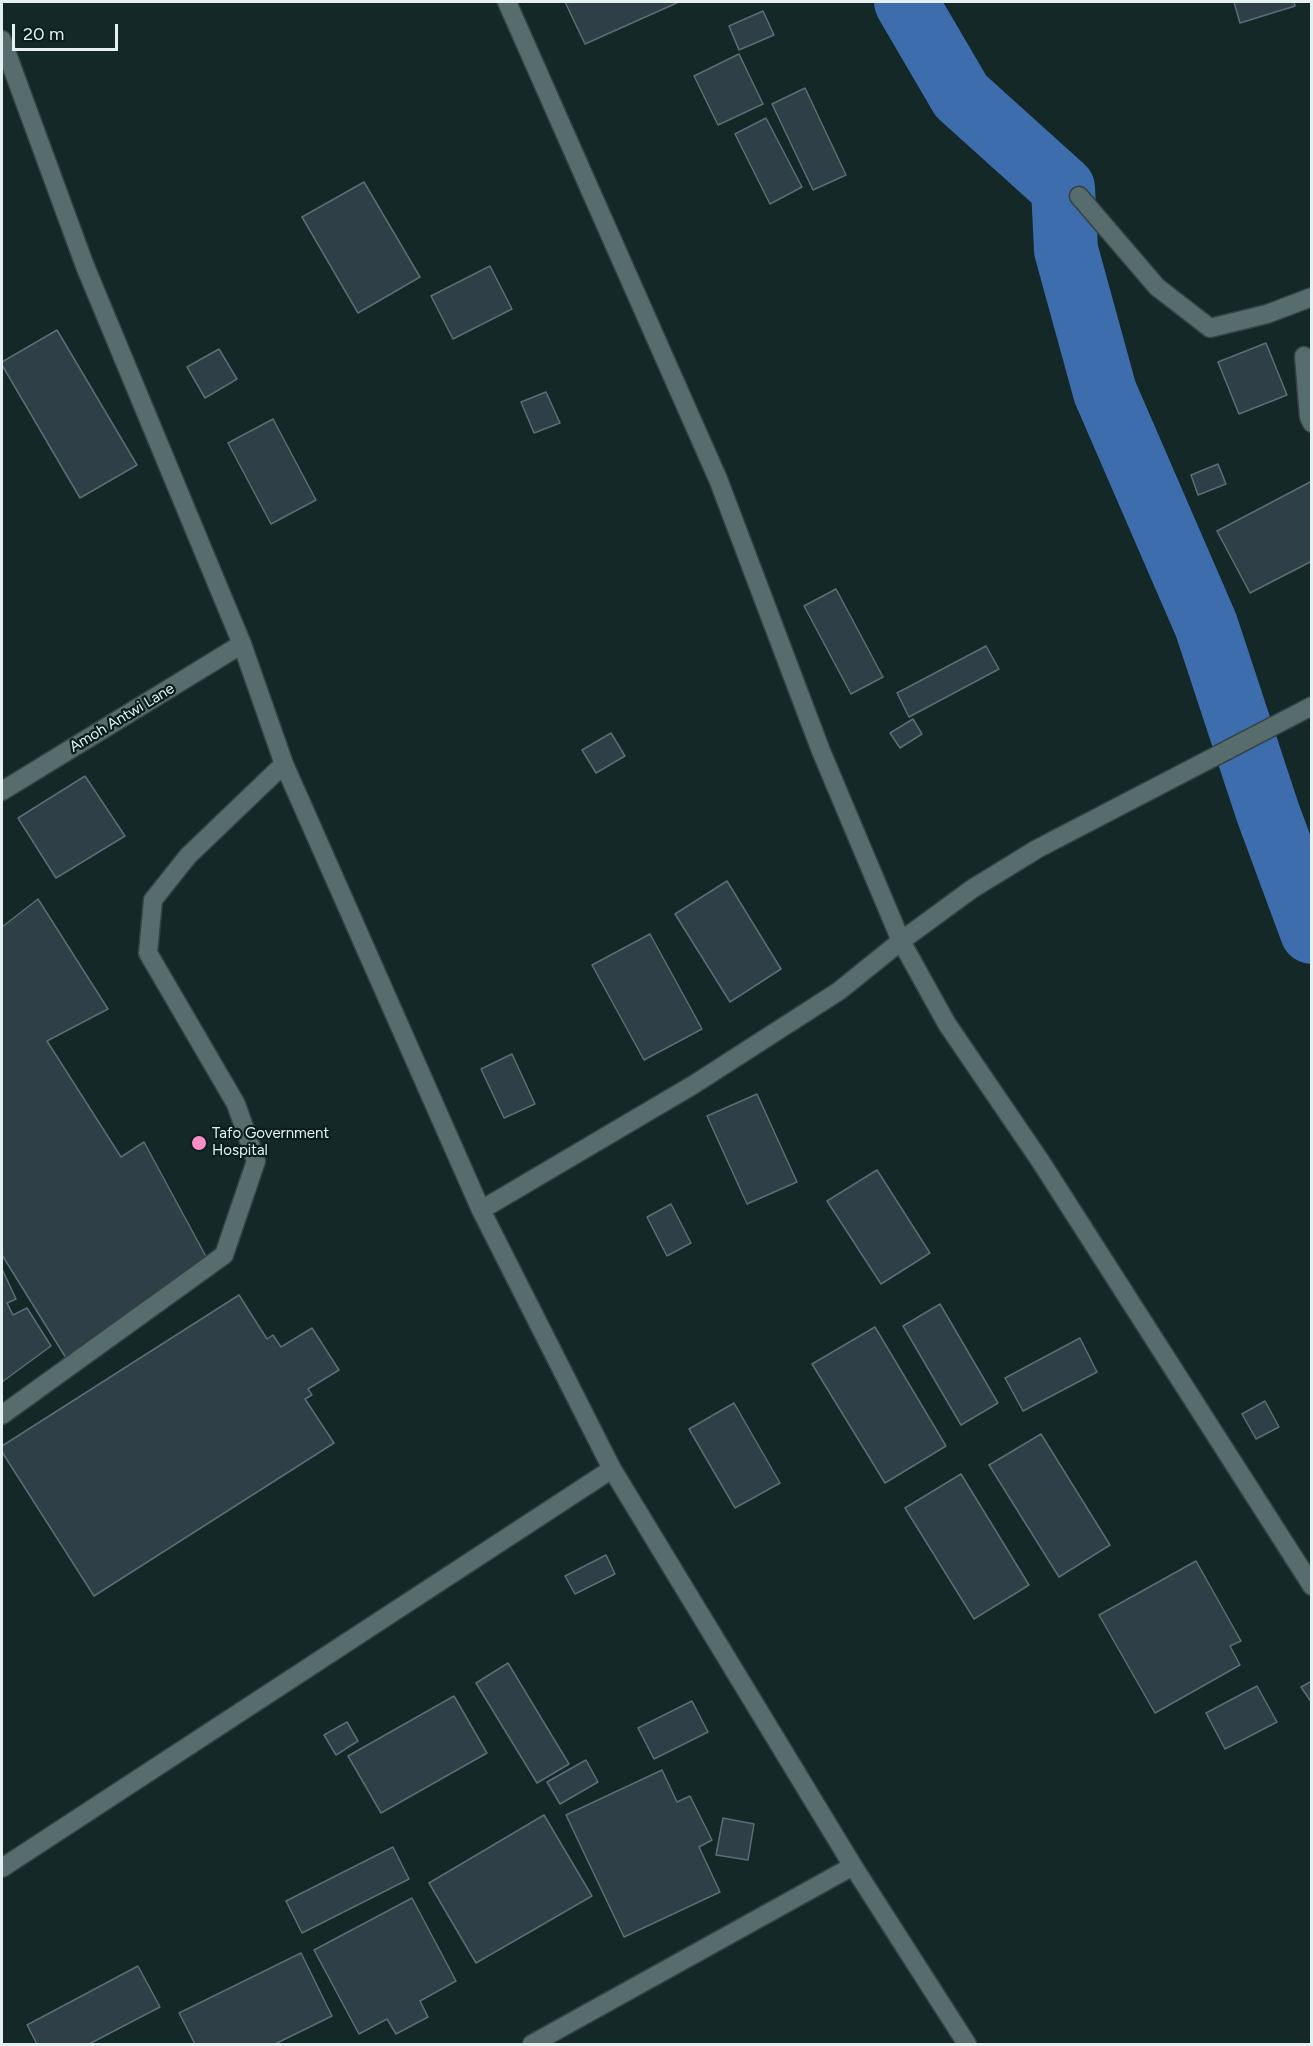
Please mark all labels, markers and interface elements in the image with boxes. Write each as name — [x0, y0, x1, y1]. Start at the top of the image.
scale bar — [15, 12, 122, 50]
text: 20 m — [23, 23, 64, 45]
street label: Amoh Antwi Lane — [66, 680, 178, 756]
place label: Tafo Government Hospital — [212, 1125, 329, 1160]
marker: Tafo Government Hospital — [190, 1134, 208, 1152]

